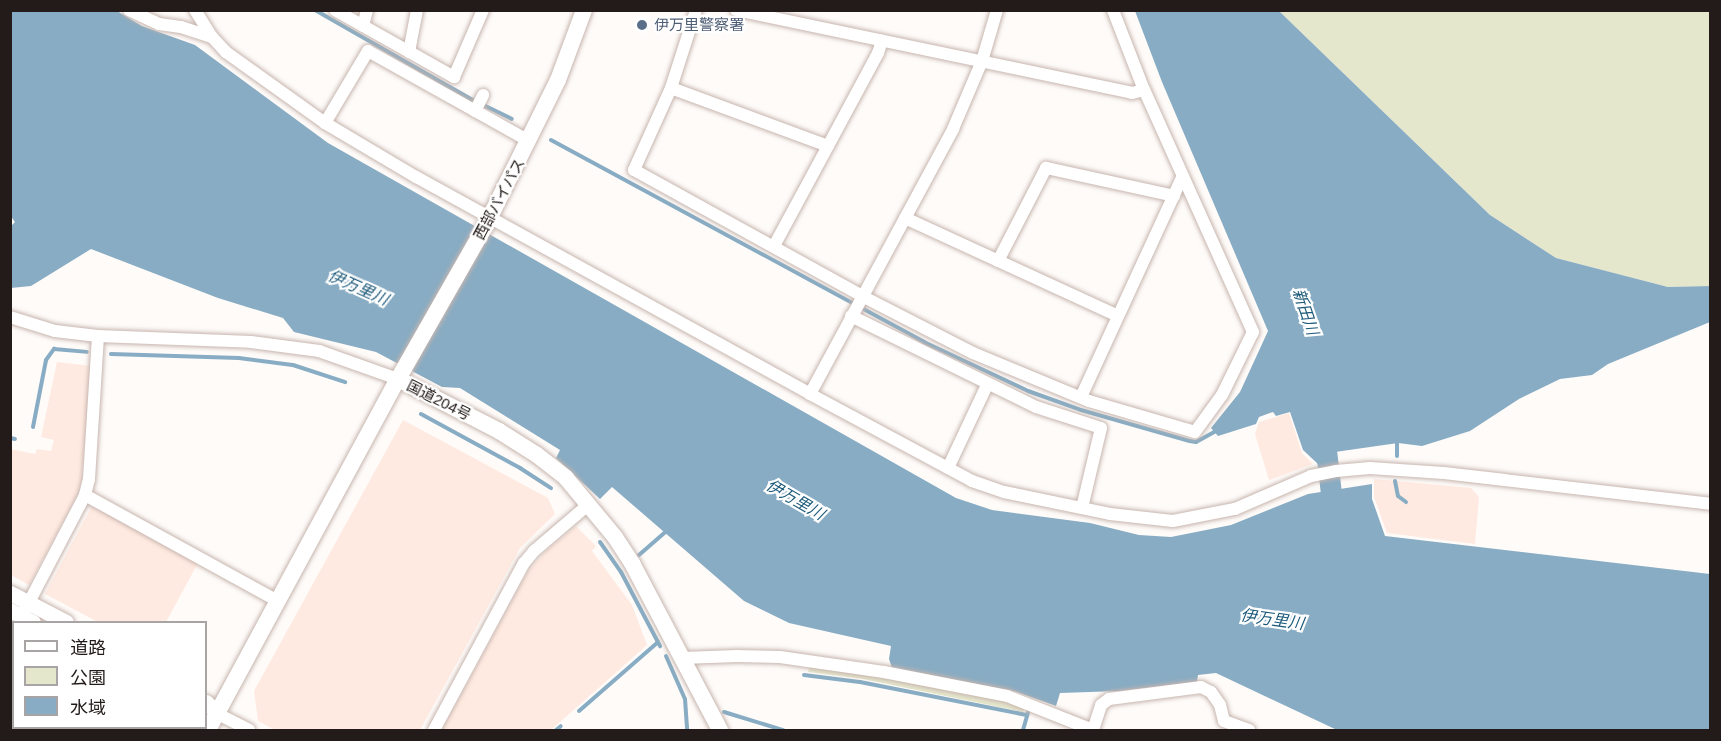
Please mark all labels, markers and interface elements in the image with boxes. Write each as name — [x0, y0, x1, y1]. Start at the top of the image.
place label: 伊万里警察署 — [654, 16, 744, 34]
marker: 伊万里警察署 — [635, 18, 649, 32]
street label: 西部バイパス — [470, 155, 528, 243]
water label: 伊万里川 — [325, 266, 391, 310]
water label: 新田川 — [1288, 286, 1322, 338]
street label: 国道204号 — [404, 376, 474, 424]
water label: 伊万里川 — [762, 476, 828, 524]
water label: 伊万里川 — [1239, 606, 1305, 634]
legend — [12, 621, 207, 729]
text: 道路 — [70, 638, 106, 658]
text: 公園 — [70, 668, 106, 688]
text: 水域 — [70, 698, 106, 718]

